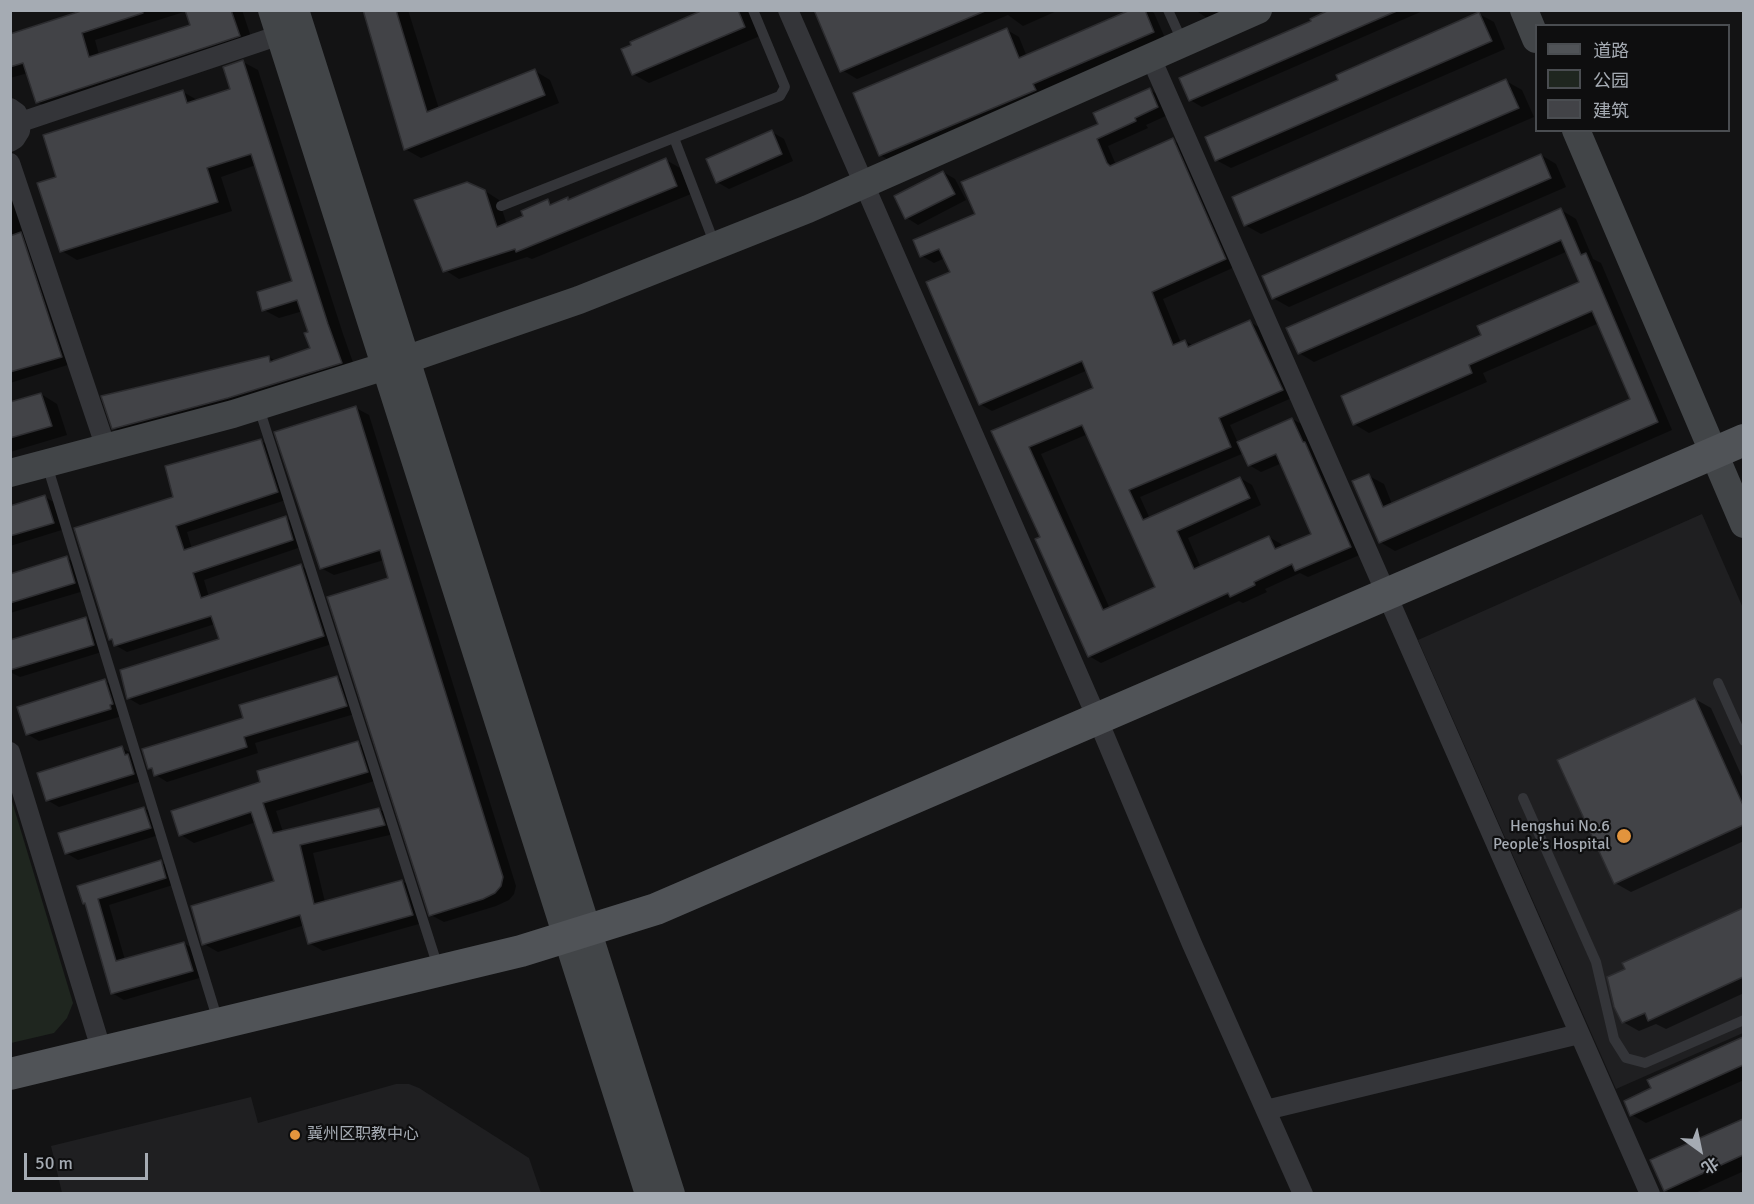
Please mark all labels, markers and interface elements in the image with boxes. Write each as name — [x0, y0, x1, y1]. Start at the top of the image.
legend — [1535, 24, 1730, 132]
text: 道路 — [1593, 40, 1629, 62]
text: 公园 — [1593, 70, 1629, 92]
text: 建筑 — [1593, 100, 1629, 122]
place label: Hengshui No.6 People's Hospital — [1493, 817, 1610, 855]
marker: Hengshui No.6 People's Hospital — [1615, 827, 1633, 845]
north arrow — [1670, 1120, 1730, 1180]
place label: 冀州区职教中心 — [307, 1125, 419, 1145]
marker: 冀州区职教中心 — [288, 1128, 302, 1142]
scale bar — [27, 1141, 152, 1179]
text: 50 m — [35, 1152, 73, 1174]
text: 北 — [1698, 1152, 1722, 1178]

